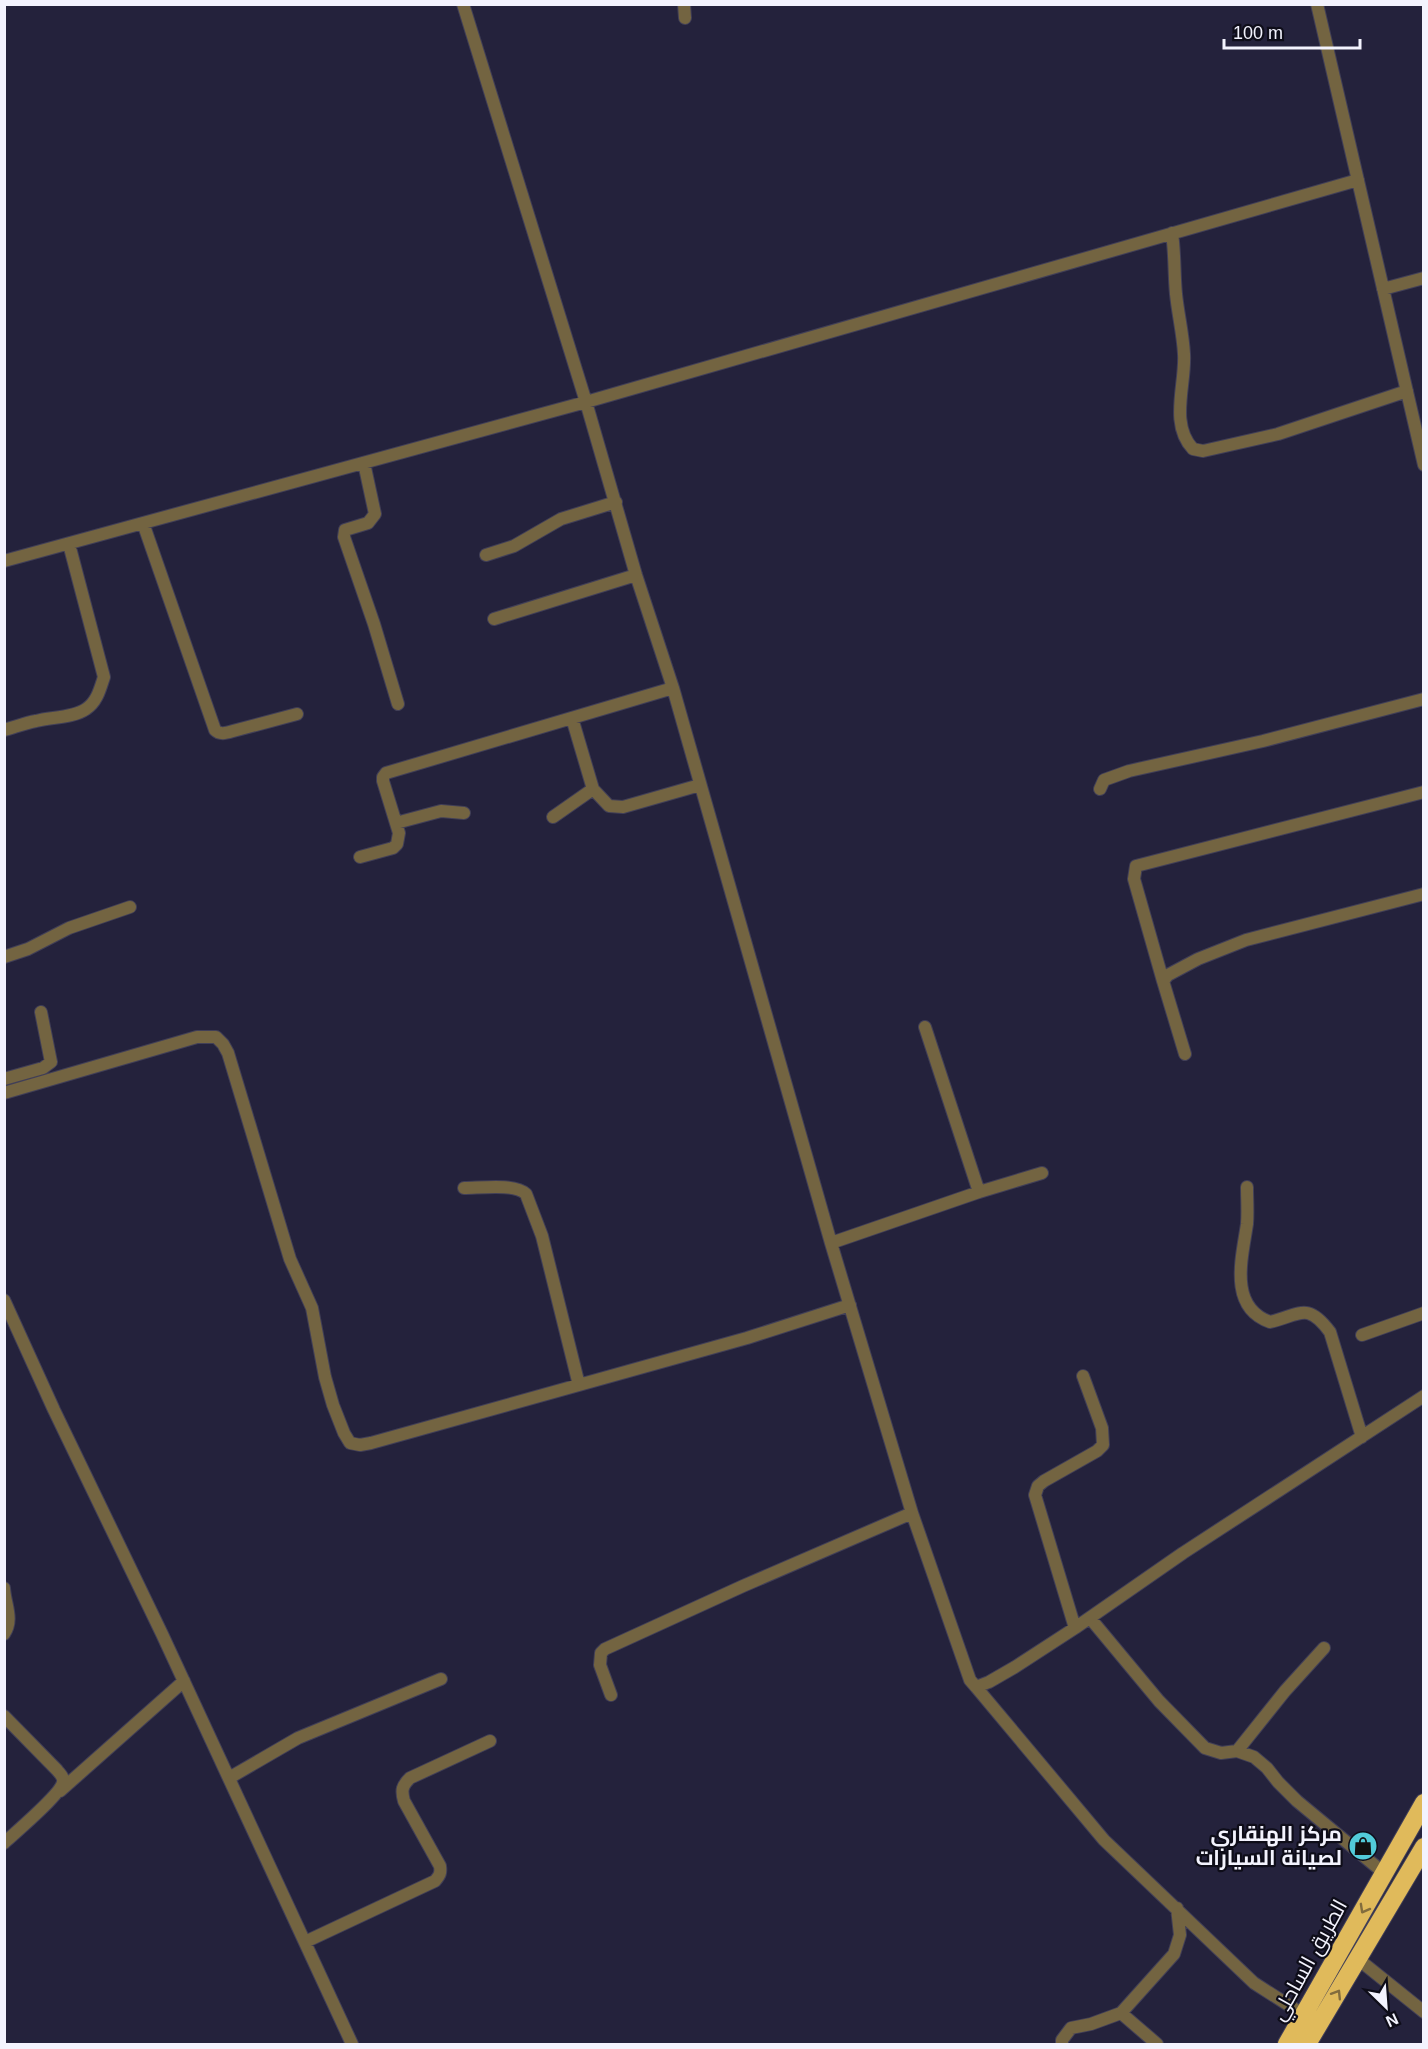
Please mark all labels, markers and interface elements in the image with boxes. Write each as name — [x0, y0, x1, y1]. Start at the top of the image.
scale bar — [1224, 12, 1360, 50]
text: 100 m — [1233, 23, 1283, 43]
place label: مركز الهنقاري لصيانة السيارات — [1196, 1822, 1342, 1870]
shop icon: مركز الهنقاري لصيانة السيارات — [1347, 1830, 1379, 1862]
street label: الطريق الساحلي — [1266, 1895, 1356, 2027]
one-way arrow — [1360, 1903, 1371, 1913]
north arrow — [1356, 1977, 1416, 2037]
one-way arrow — [1329, 1990, 1341, 2000]
text: N — [1383, 2010, 1401, 2030]

